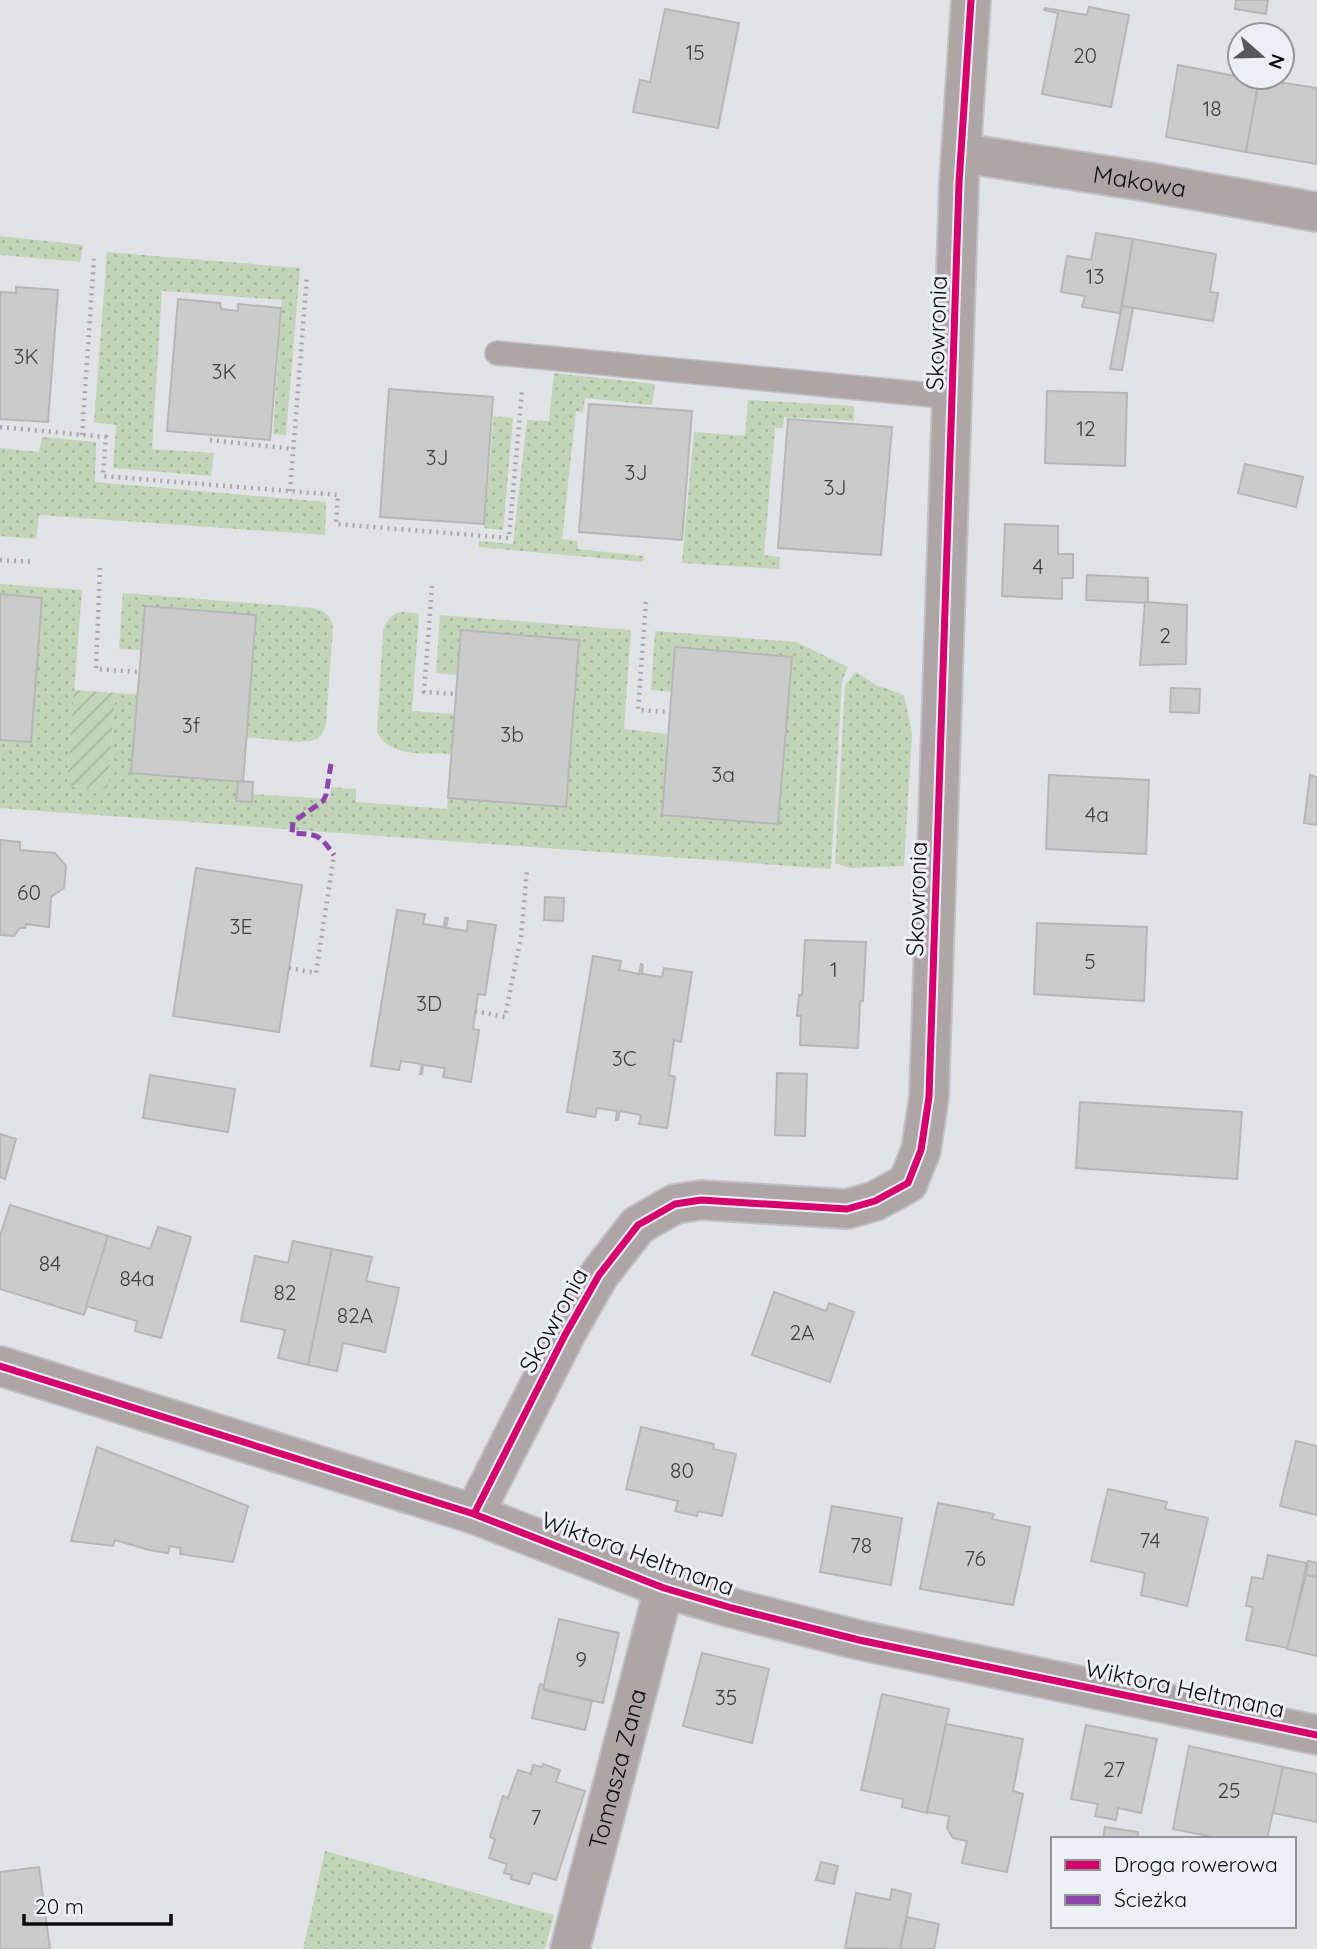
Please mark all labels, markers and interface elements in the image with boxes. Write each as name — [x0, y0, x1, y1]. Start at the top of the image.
north arrow — [1226, 21, 1296, 91]
house number: 15 — [685, 39, 705, 65]
house number: 20 — [1073, 42, 1097, 68]
text: N — [1263, 51, 1291, 72]
house number: 18 — [1202, 95, 1222, 121]
street label: Makowa — [1091, 159, 1189, 204]
house number: 13 — [1086, 263, 1104, 289]
street label: Skowronia — [919, 275, 953, 391]
house number: 3K — [13, 343, 39, 369]
house number: 3K — [211, 358, 237, 384]
house number: 12 — [1076, 415, 1096, 441]
house number: 3J — [425, 444, 449, 470]
house number: 3J — [624, 459, 648, 485]
house number: 3J — [823, 474, 847, 500]
house number: 4 — [1032, 553, 1044, 579]
house number: 2 — [1159, 622, 1171, 648]
house number: 3f — [182, 712, 201, 738]
house number: 3b — [500, 721, 524, 747]
house number: 3a — [711, 761, 735, 787]
house number: 4a — [1085, 801, 1109, 827]
street label: Skowronia — [899, 841, 933, 957]
house number: 60 — [17, 879, 41, 905]
house number: 3E — [230, 913, 252, 939]
house number: 5 — [1084, 948, 1096, 974]
house number: 1 — [830, 956, 838, 982]
house number: 3D — [416, 990, 442, 1016]
house number: 3C — [612, 1045, 637, 1071]
house number: 84 — [39, 1250, 61, 1276]
street label: Skowronia — [512, 1262, 594, 1378]
house number: 84a — [119, 1265, 155, 1291]
house number: 82 — [274, 1279, 296, 1305]
house number: 82A — [337, 1302, 373, 1328]
house number: 2A — [789, 1319, 815, 1345]
house number: 80 — [670, 1457, 694, 1483]
street label: Wiktora Heltmana — [537, 1504, 739, 1602]
house number: 74 — [1140, 1527, 1161, 1553]
house number: 78 — [850, 1532, 872, 1558]
house number: 76 — [964, 1545, 986, 1571]
house number: 9 — [575, 1646, 587, 1672]
street label: Wiktora Heltmana — [1083, 1652, 1287, 1724]
house number: 35 — [715, 1684, 737, 1710]
street label: Tomasza Zana — [582, 1685, 652, 1853]
house number: 27 — [1103, 1756, 1125, 1782]
house number: 25 — [1217, 1777, 1241, 1803]
house number: 7 — [531, 1804, 542, 1830]
legend — [1051, 1837, 1296, 1928]
text: Droga rowerowa — [1114, 1851, 1278, 1877]
scale bar — [24, 1882, 172, 1926]
text: Ścieżka — [1114, 1886, 1187, 1912]
text: 20 m — [35, 1893, 84, 1919]

